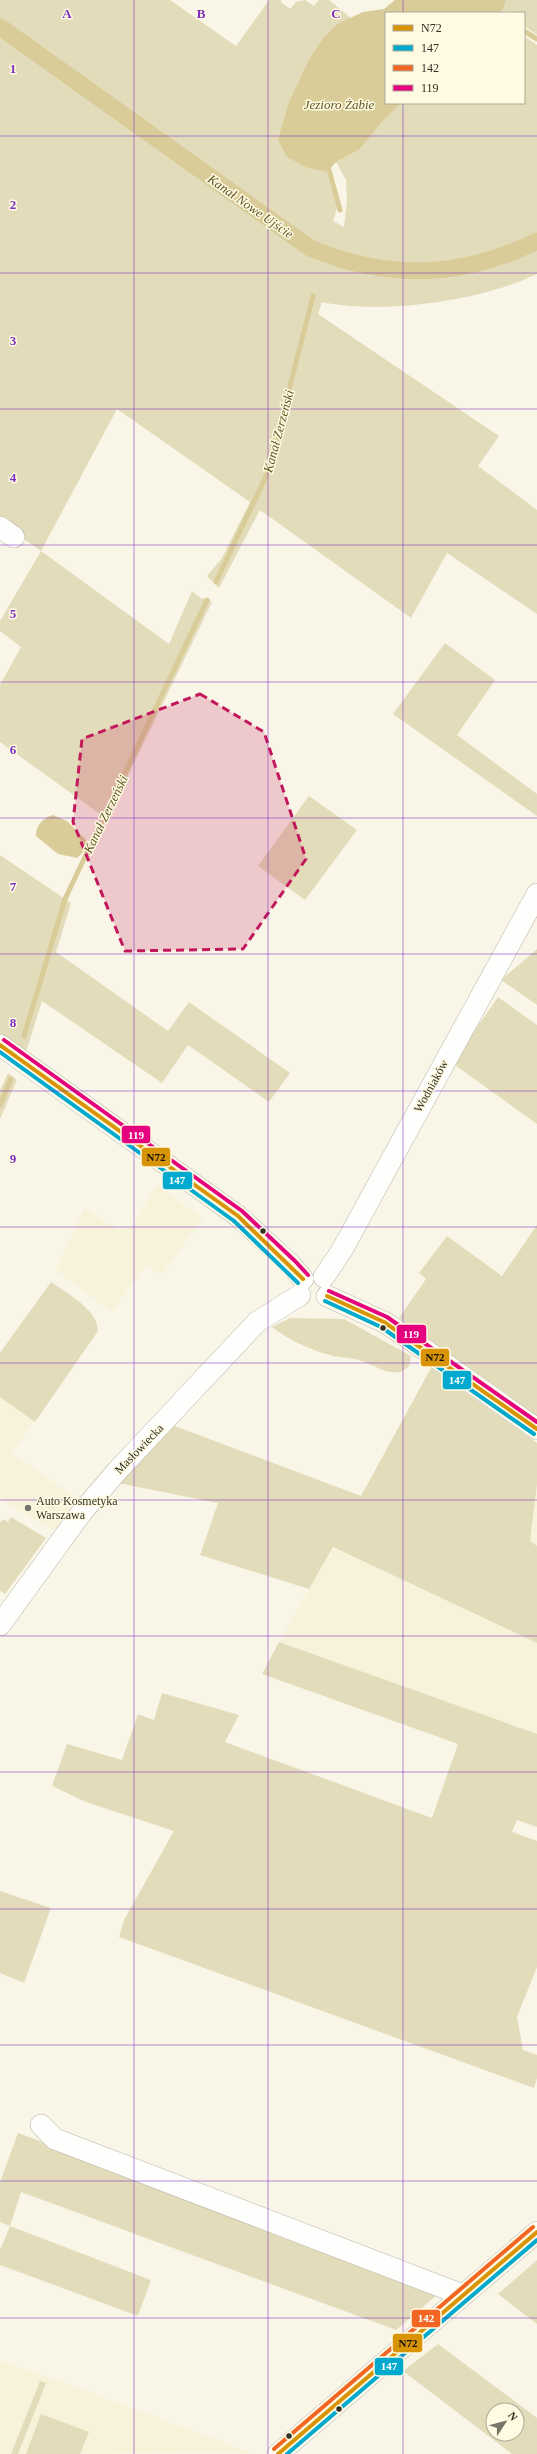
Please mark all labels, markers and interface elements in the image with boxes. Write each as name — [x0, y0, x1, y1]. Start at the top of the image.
text: A — [62, 6, 72, 21]
text: B — [197, 6, 206, 21]
text: C — [331, 6, 341, 21]
legend — [385, 12, 525, 104]
text: N72 — [421, 21, 442, 35]
text: 147 — [421, 41, 439, 55]
text: 1 — [10, 61, 16, 76]
text: 142 — [421, 61, 439, 75]
text: 119 — [421, 81, 439, 95]
water label: Jezioro Żabie — [304, 97, 375, 112]
water label: Kanał Nowe Ujście — [204, 171, 297, 242]
text: 2 — [10, 197, 16, 212]
text: 3 — [10, 333, 17, 348]
water label: Kanał Zerzeński — [260, 388, 297, 475]
text: 4 — [10, 470, 17, 485]
text: 5 — [10, 606, 17, 621]
text: 6 — [10, 742, 17, 757]
water label: Kanał Zerzeński — [80, 772, 131, 857]
text: 7 — [10, 879, 17, 894]
text: 8 — [10, 1015, 17, 1030]
street label: Wodniaków — [411, 1057, 451, 1115]
line badge: 119 — [121, 1125, 151, 1144]
text: 119 — [128, 1129, 144, 1141]
line badge: N72 — [141, 1147, 171, 1167]
text: 9 — [10, 1151, 17, 1166]
text: N72 — [147, 1151, 166, 1163]
line badge: 147 — [162, 1171, 193, 1190]
text: 147 — [169, 1174, 186, 1186]
unlabelled marker — [258, 1226, 268, 1236]
unlabelled marker — [378, 1323, 388, 1333]
line badge: 119 — [396, 1324, 427, 1344]
text: 119 — [403, 1328, 419, 1340]
line badge: N72 — [420, 1348, 450, 1367]
text: N72 — [426, 1351, 445, 1363]
line badge: 147 — [442, 1370, 472, 1390]
text: 147 — [449, 1374, 466, 1386]
street label: Masłowiecka — [112, 1421, 167, 1477]
place label: Auto Kosmetyka Warszawa — [36, 1494, 118, 1522]
marker: Auto Kosmetyka Warszawa — [23, 1503, 33, 1513]
line badge: 142 — [411, 2309, 441, 2328]
text: 142 — [418, 2312, 435, 2324]
line badge: N72 — [392, 2333, 423, 2353]
text: N72 — [399, 2337, 418, 2349]
line badge: 147 — [374, 2357, 404, 2376]
text: 147 — [381, 2360, 398, 2372]
north arrow — [485, 2402, 525, 2442]
unlabelled marker — [334, 2404, 344, 2414]
text: N — [506, 2409, 520, 2423]
unlabelled marker — [284, 2431, 294, 2441]

